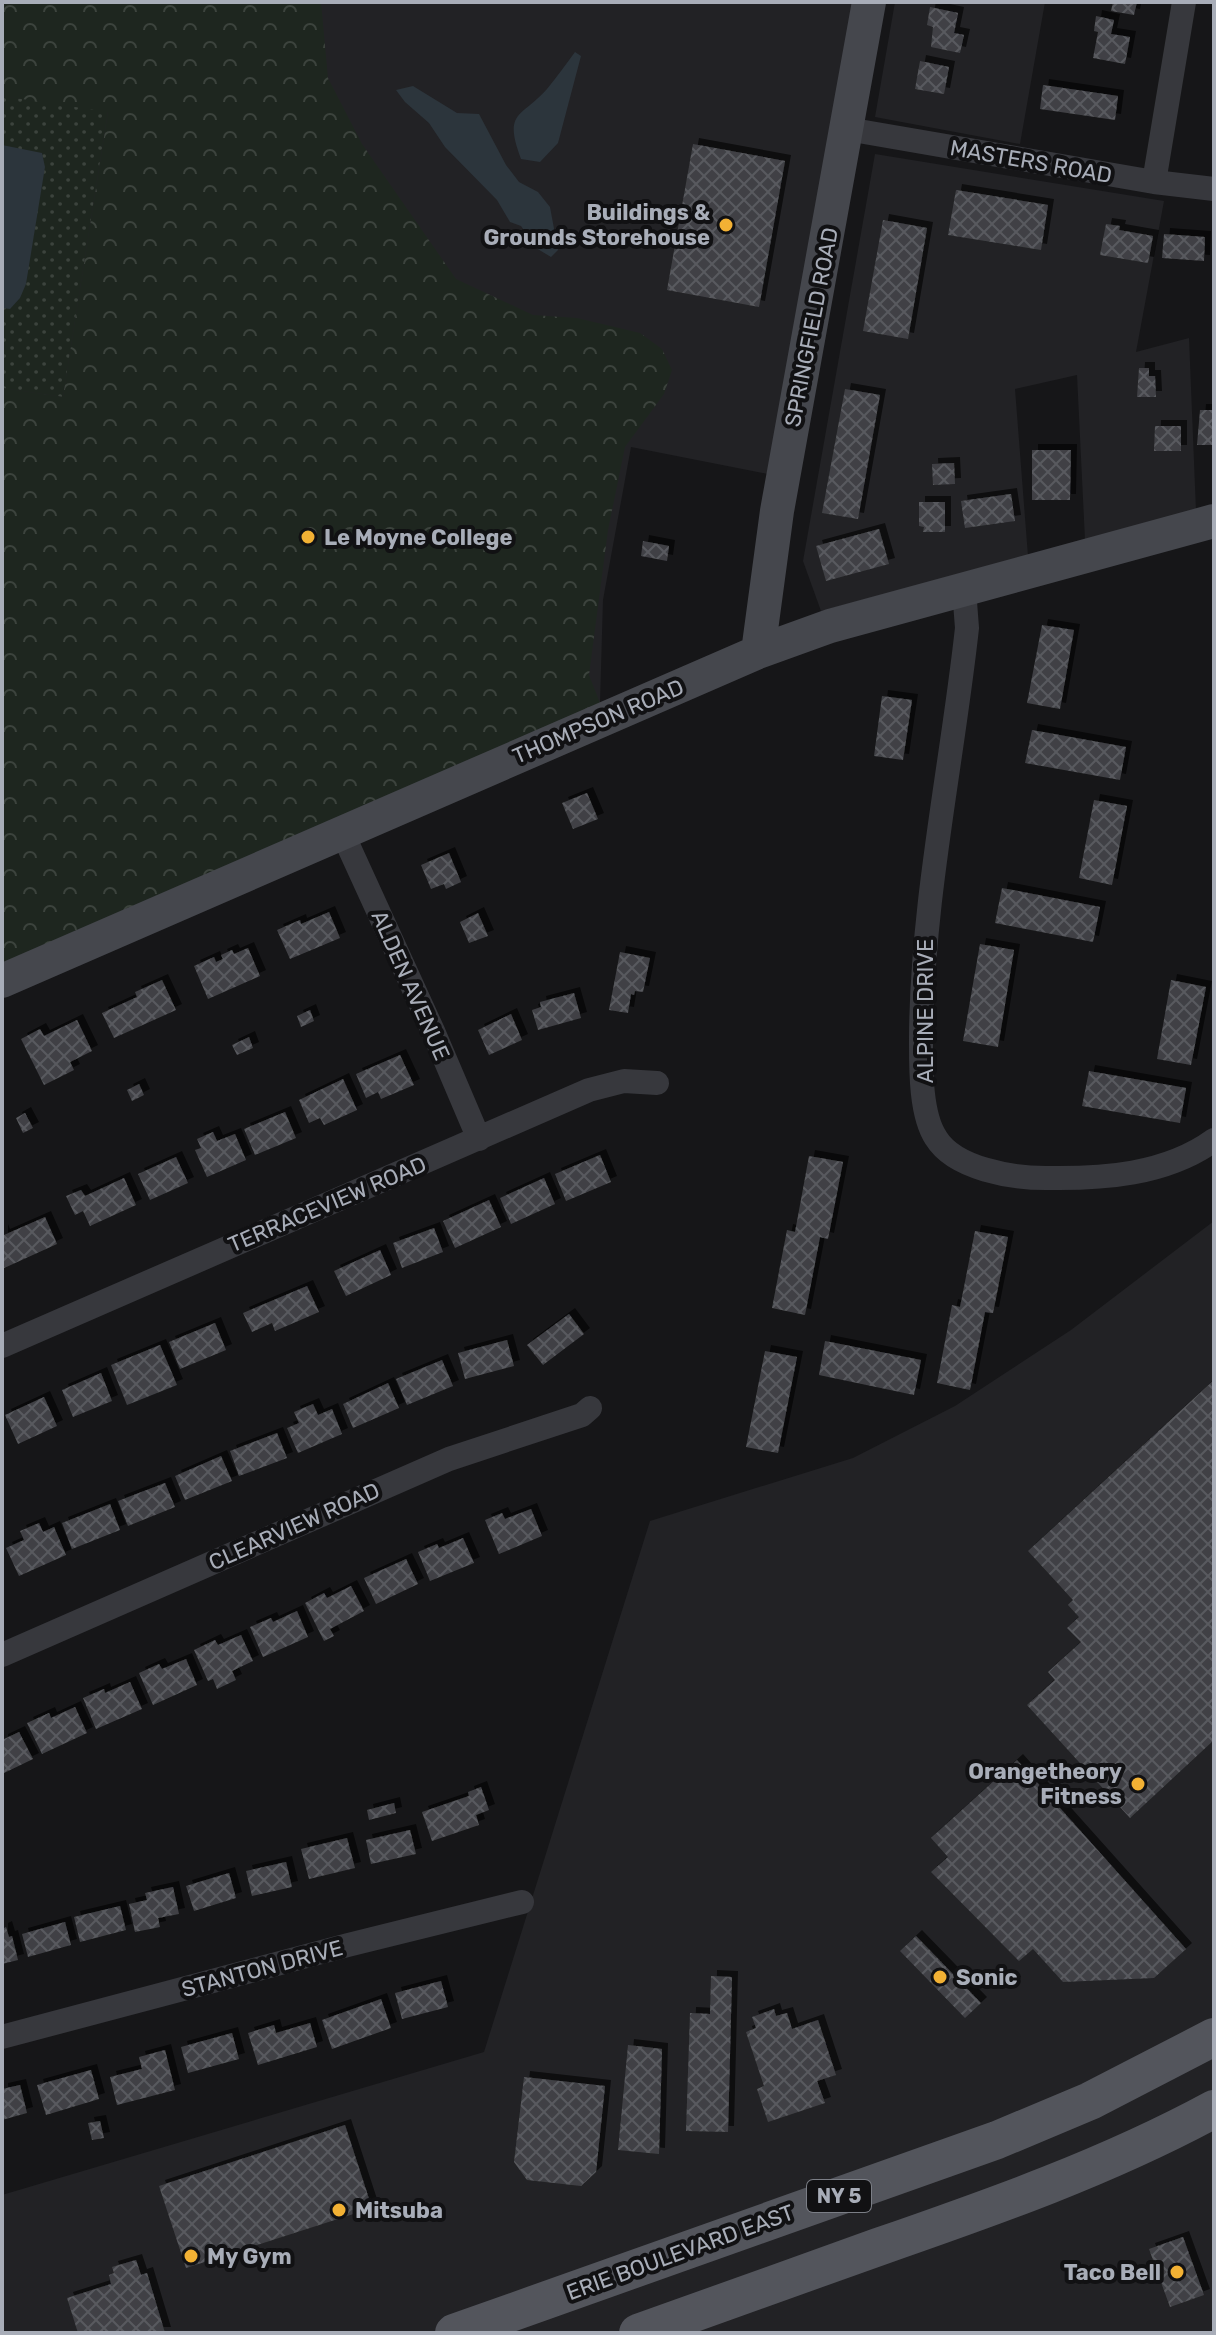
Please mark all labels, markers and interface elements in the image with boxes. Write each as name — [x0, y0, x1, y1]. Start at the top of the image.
street label: MASTERS ROAD — [948, 134, 1114, 189]
place label: Buildings & Grounds Storehouse — [484, 199, 710, 251]
marker: Buildings & Grounds Storehouse — [717, 216, 735, 234]
street label: SPRINGFIELD ROAD — [779, 225, 844, 429]
place label: Le Moyne College — [324, 524, 513, 551]
marker: Le Moyne College — [299, 528, 317, 546]
street label: THOMPSON ROAD — [509, 673, 688, 770]
street label: ALDEN AVENUE — [365, 906, 456, 1064]
street label: ALPINE DRIVE — [912, 939, 939, 1083]
street label: TERRACEVIEW ROAD — [224, 1151, 430, 1258]
street label: CLEARVIEW ROAD — [205, 1477, 384, 1576]
place label: Orangetheory Fitness — [968, 1758, 1122, 1810]
marker: Orangetheory Fitness — [1129, 1775, 1147, 1793]
street label: STANTON DRIVE — [178, 1934, 346, 2003]
place label: Sonic — [956, 1964, 1017, 1991]
marker: Sonic — [931, 1968, 949, 1986]
road number: NY 5 — [807, 2180, 871, 2212]
place label: Mitsuba — [355, 2197, 443, 2224]
street label: ERIE BOULEVARD EAST — [563, 2199, 798, 2306]
marker: Mitsuba — [330, 2201, 348, 2219]
place label: My Gym — [207, 2243, 292, 2270]
marker: My Gym — [182, 2247, 200, 2265]
place label: Taco Bell — [1064, 2259, 1161, 2286]
marker: Taco Bell — [1168, 2263, 1186, 2281]

